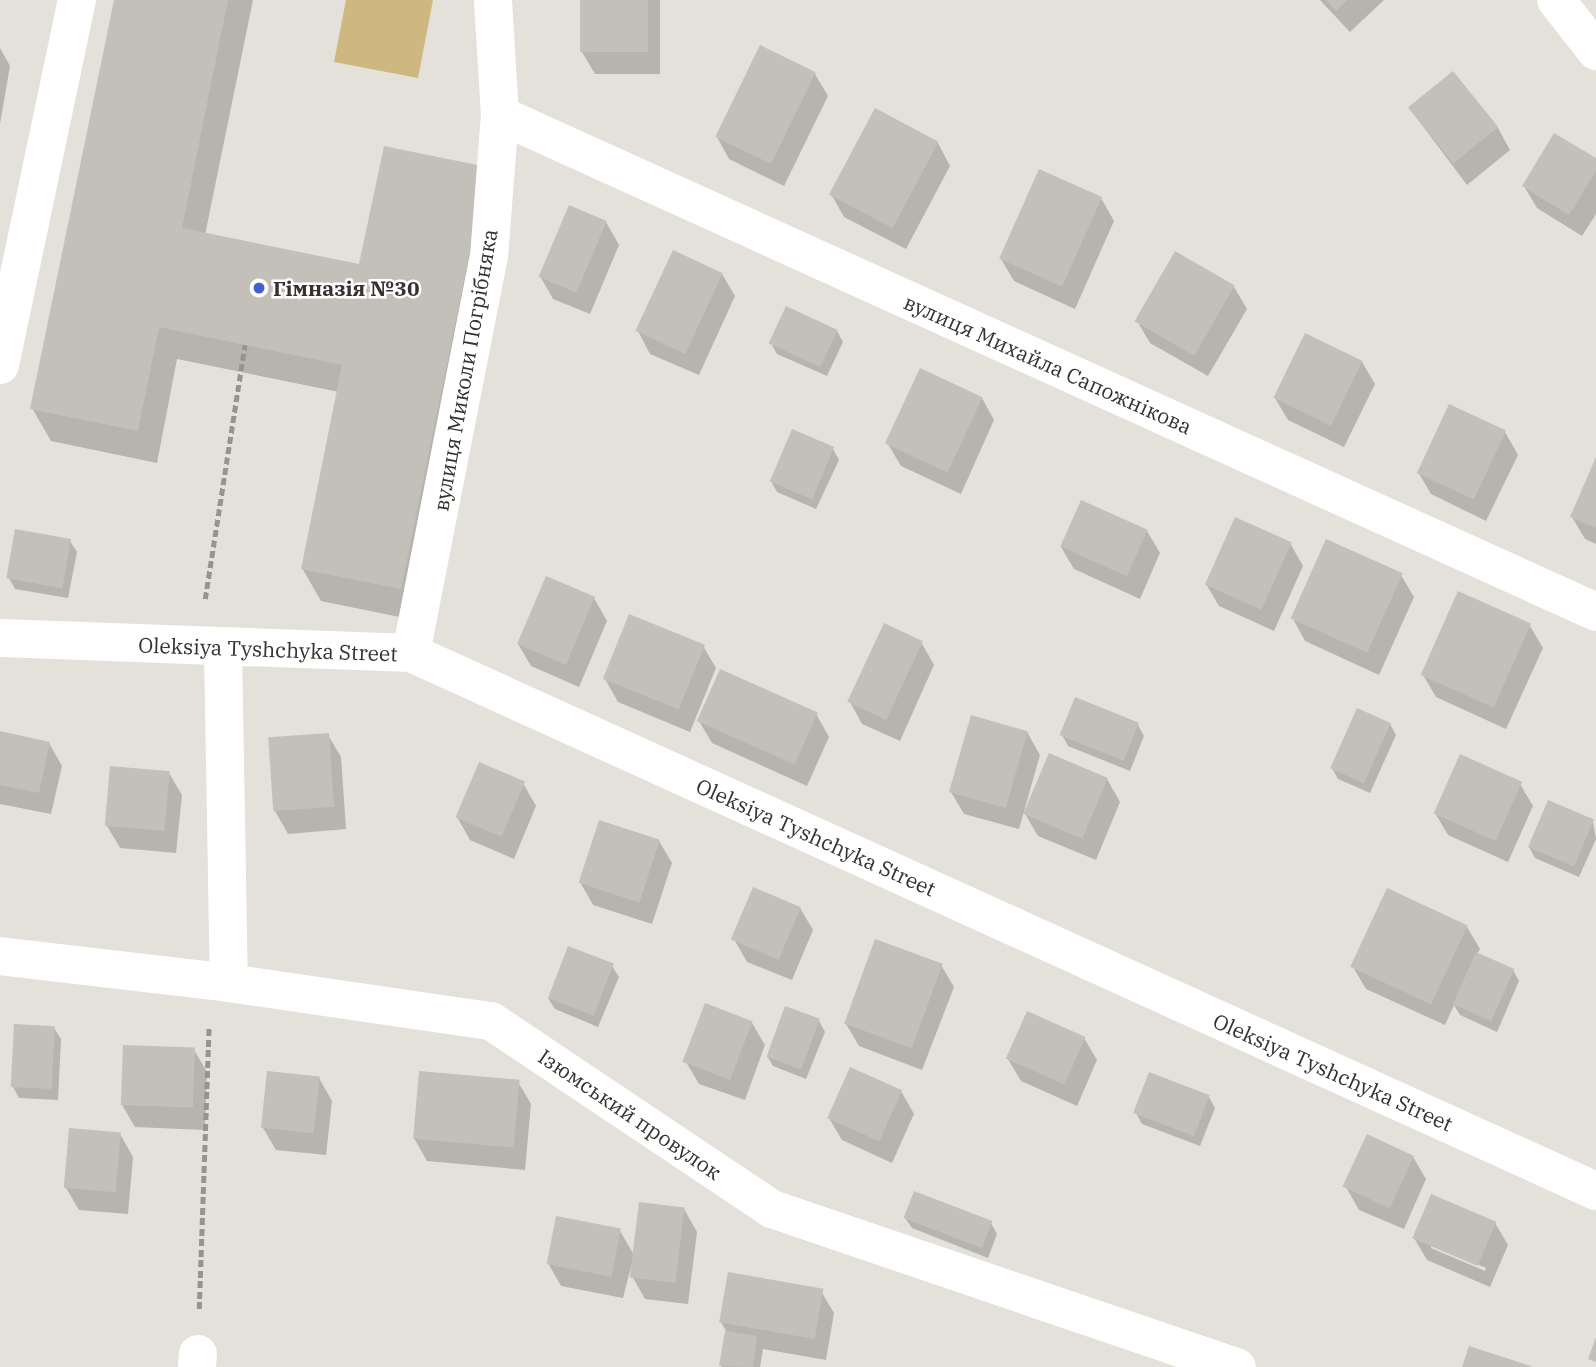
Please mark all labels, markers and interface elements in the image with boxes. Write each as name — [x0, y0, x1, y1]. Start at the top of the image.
street label: вулиця Миколи Погрібняка — [428, 227, 502, 513]
place label: Гімназія №30 — [273, 275, 420, 301]
marker: Гімназія №30 — [251, 280, 267, 296]
street label: вулиця Михайла Сапожнікова — [900, 289, 1196, 439]
street label: Oleksiya Tyshchyka Street — [138, 632, 398, 666]
street label: Oleksiya Tyshchyka Street — [692, 773, 940, 901]
street label: Oleksiya Tyshchyka Street — [1209, 1008, 1457, 1136]
street label: Ізюмський провулок — [534, 1043, 726, 1185]

